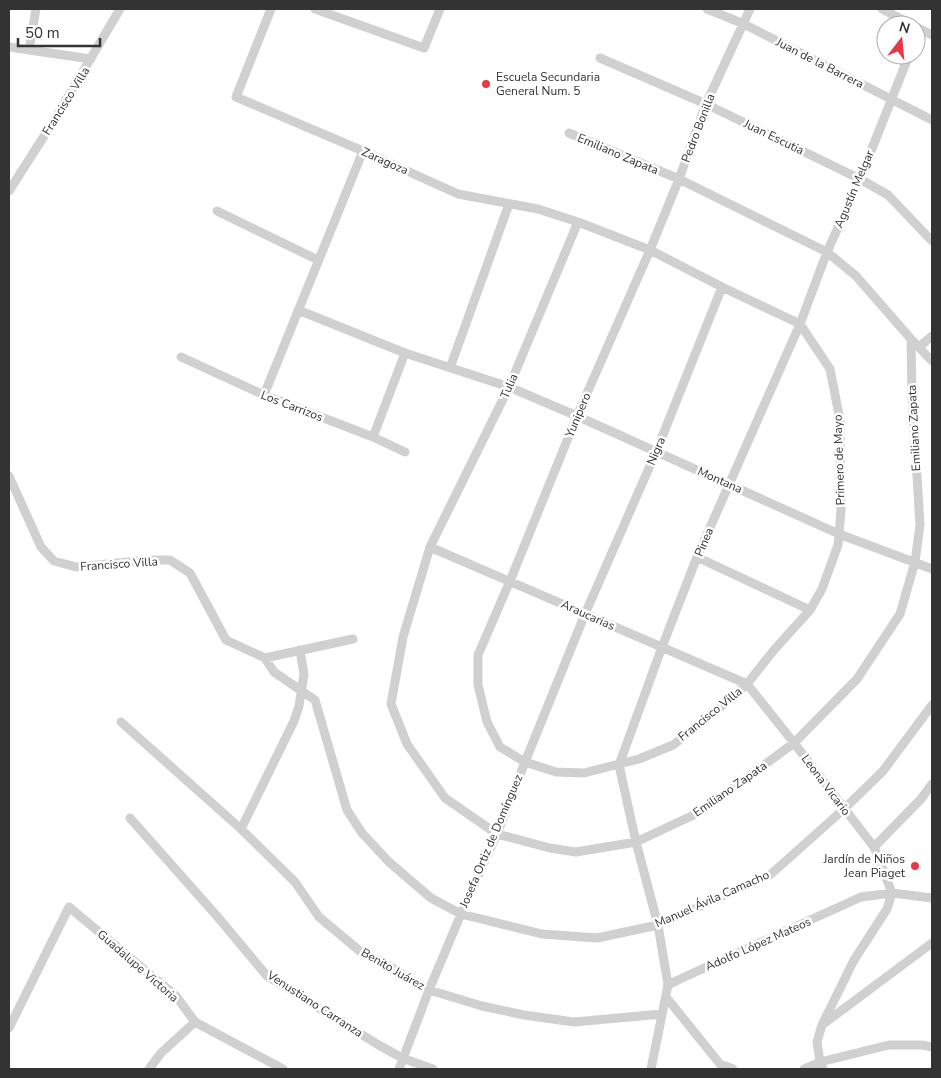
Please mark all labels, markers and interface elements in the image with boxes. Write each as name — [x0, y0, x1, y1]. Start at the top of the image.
scale bar — [18, 15, 100, 47]
north arrow — [876, 15, 926, 65]
text: N — [897, 17, 912, 39]
text: 50 m — [25, 23, 60, 43]
street label: Juan de la Barrera — [773, 34, 867, 92]
street label: Francisco Villa — [39, 64, 93, 138]
place label: Escuela Secundaria General Num. 5 — [496, 69, 600, 99]
marker: Escuela Secundaria General Num. 5 — [480, 78, 492, 90]
street label: Pedro Bonilla — [678, 91, 718, 165]
street label: Juan Escutia — [740, 115, 807, 158]
street label: Emiliano Zapata — [575, 130, 661, 178]
street label: Zaragoza — [359, 144, 411, 178]
street label: Agustín Melgar — [830, 147, 878, 230]
street label: Tulia — [496, 371, 522, 401]
street label: Emiliano Zapata — [904, 384, 924, 472]
street label: Los Carrizos — [259, 387, 326, 425]
street label: Yunipero — [561, 390, 595, 441]
street label: Primero de Mayo — [829, 414, 849, 506]
street label: Nigra — [643, 434, 669, 468]
street label: Montana — [695, 463, 745, 497]
street label: Pinea — [691, 525, 717, 559]
street label: Francisco Villa — [80, 553, 158, 575]
street label: Araucarias — [559, 596, 618, 634]
street label: Francisco Villa — [675, 683, 745, 745]
street label: Leona Vicario — [798, 751, 854, 819]
street label: Emiliano Zapata — [690, 758, 770, 820]
street label: Josefa Ortiz de Domínguez — [455, 772, 526, 911]
place label: Jardín de Niños Jean Piaget — [822, 851, 906, 881]
marker: Jardín de Niños Jean Piaget — [909, 860, 921, 872]
street label: Manuel Ávila Camacho — [652, 866, 772, 931]
street label: Adolfo López Mateos — [703, 913, 814, 975]
street label: Guadalupe Victoria — [94, 926, 182, 1006]
street label: Benito Juárez — [358, 944, 428, 994]
street label: Venustiano Carranza — [263, 967, 366, 1041]

